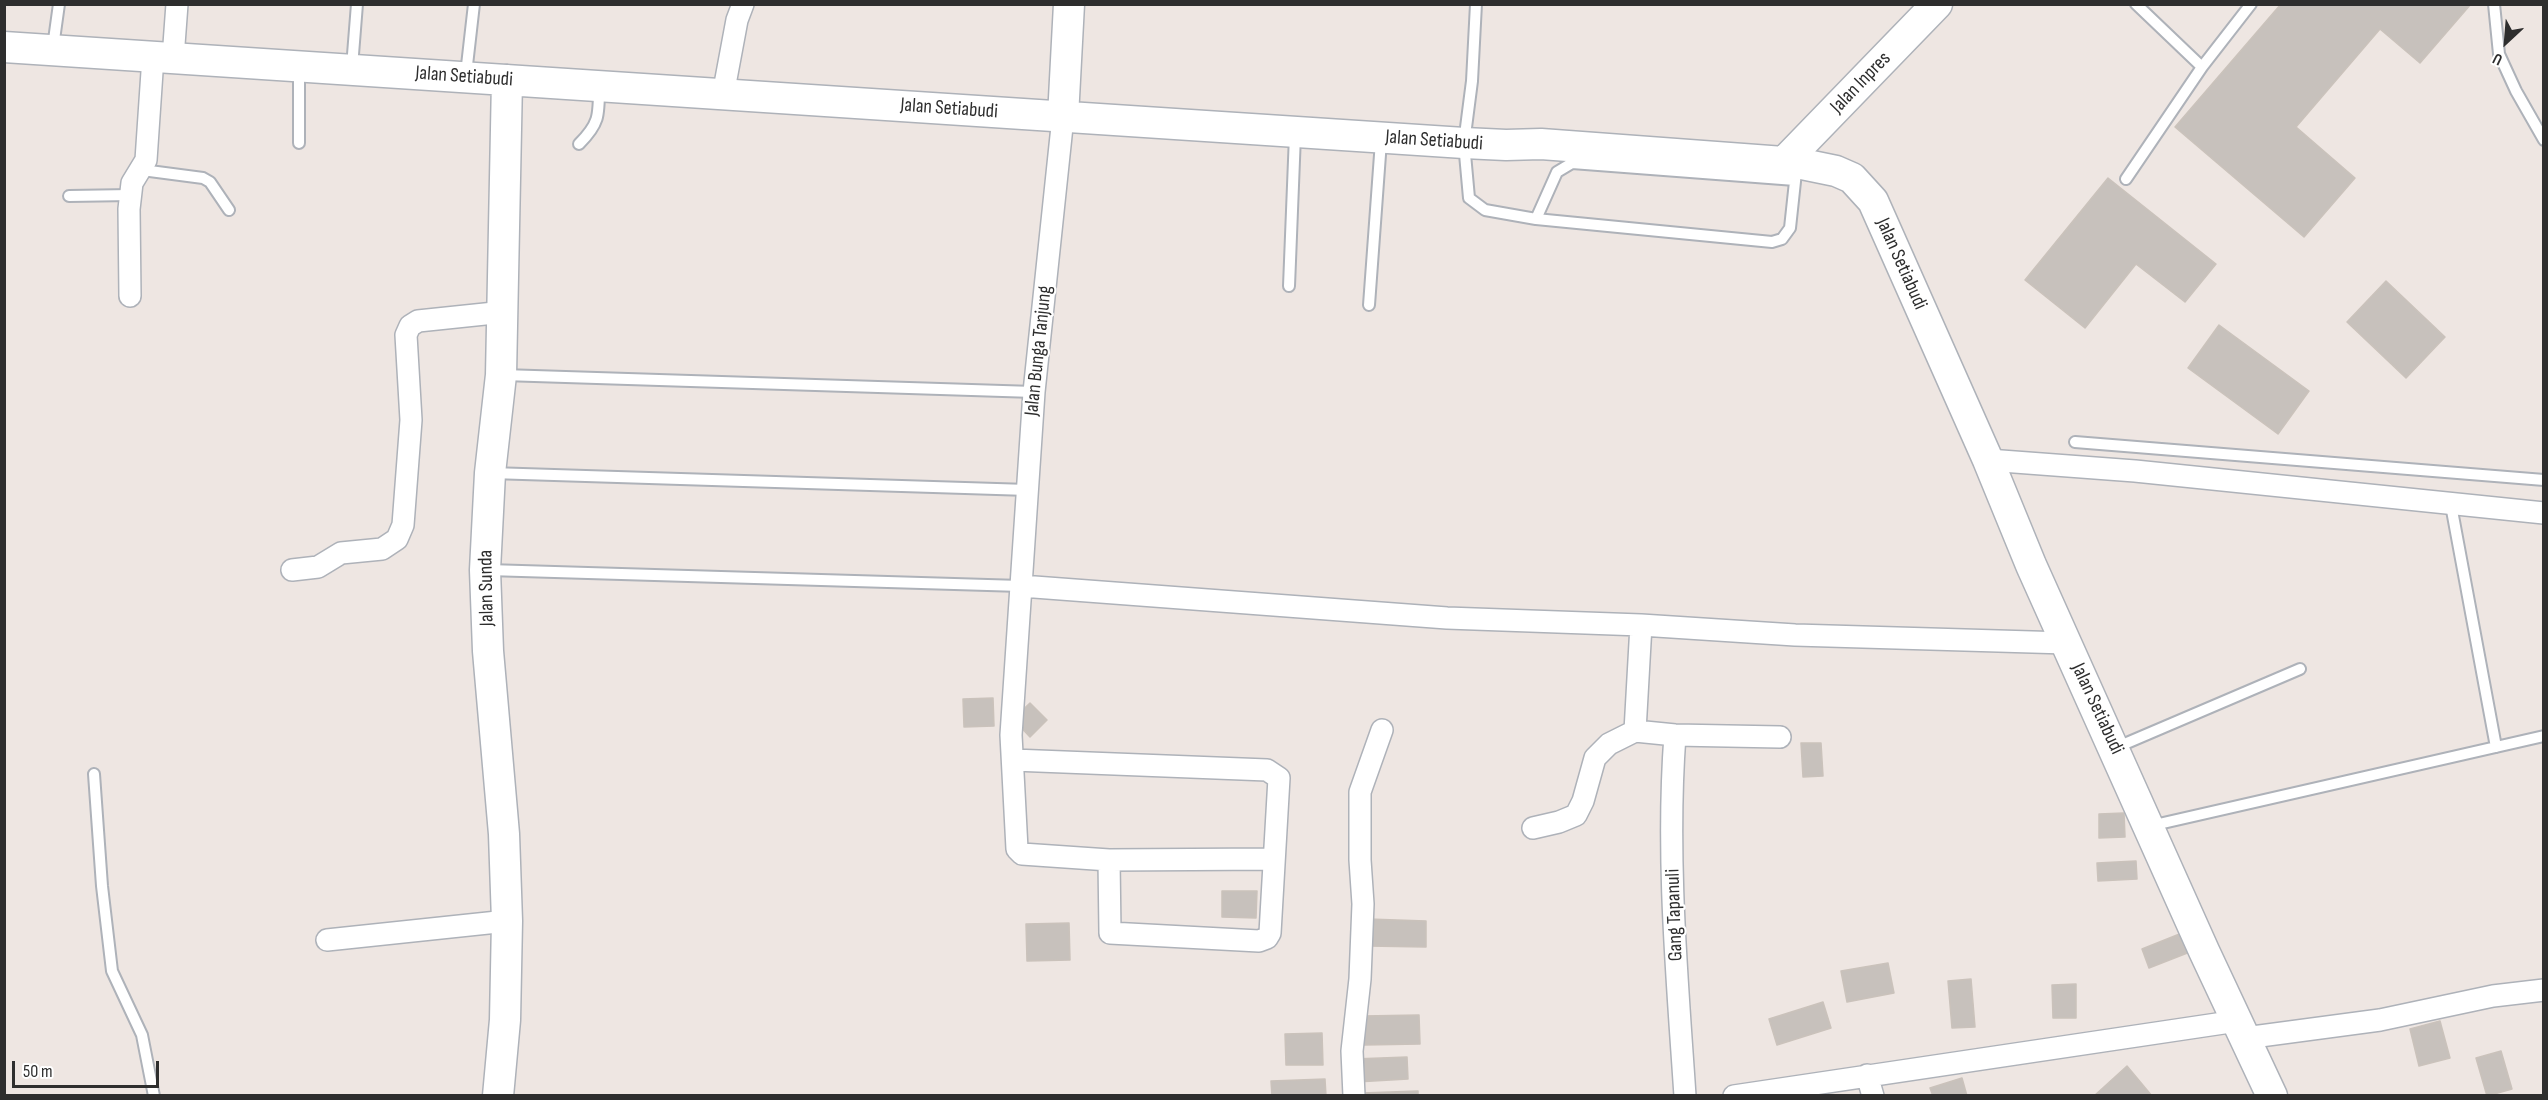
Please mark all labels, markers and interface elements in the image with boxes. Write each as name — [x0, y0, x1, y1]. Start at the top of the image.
north arrow — [2476, 12, 2536, 72]
street label: Jalan Inpres — [1826, 47, 1896, 119]
text: U — [2490, 48, 2506, 69]
street label: Jalan Setiabudi — [414, 62, 514, 92]
street label: Jalan Setiabudi — [899, 94, 999, 124]
street label: Jalan Setiabudi — [1384, 126, 1484, 156]
street label: Jalan Setiabudi — [1870, 214, 1932, 314]
street label: Jalan Bunga Tanjung — [1020, 285, 1058, 417]
street label: Jalan Sunda — [474, 550, 500, 626]
street label: Jalan Setiabudi — [2065, 660, 2129, 758]
street label: Gang Tapanuli — [1661, 868, 1689, 962]
scale bar — [15, 1049, 162, 1087]
text: 50 m — [23, 1061, 53, 1082]

